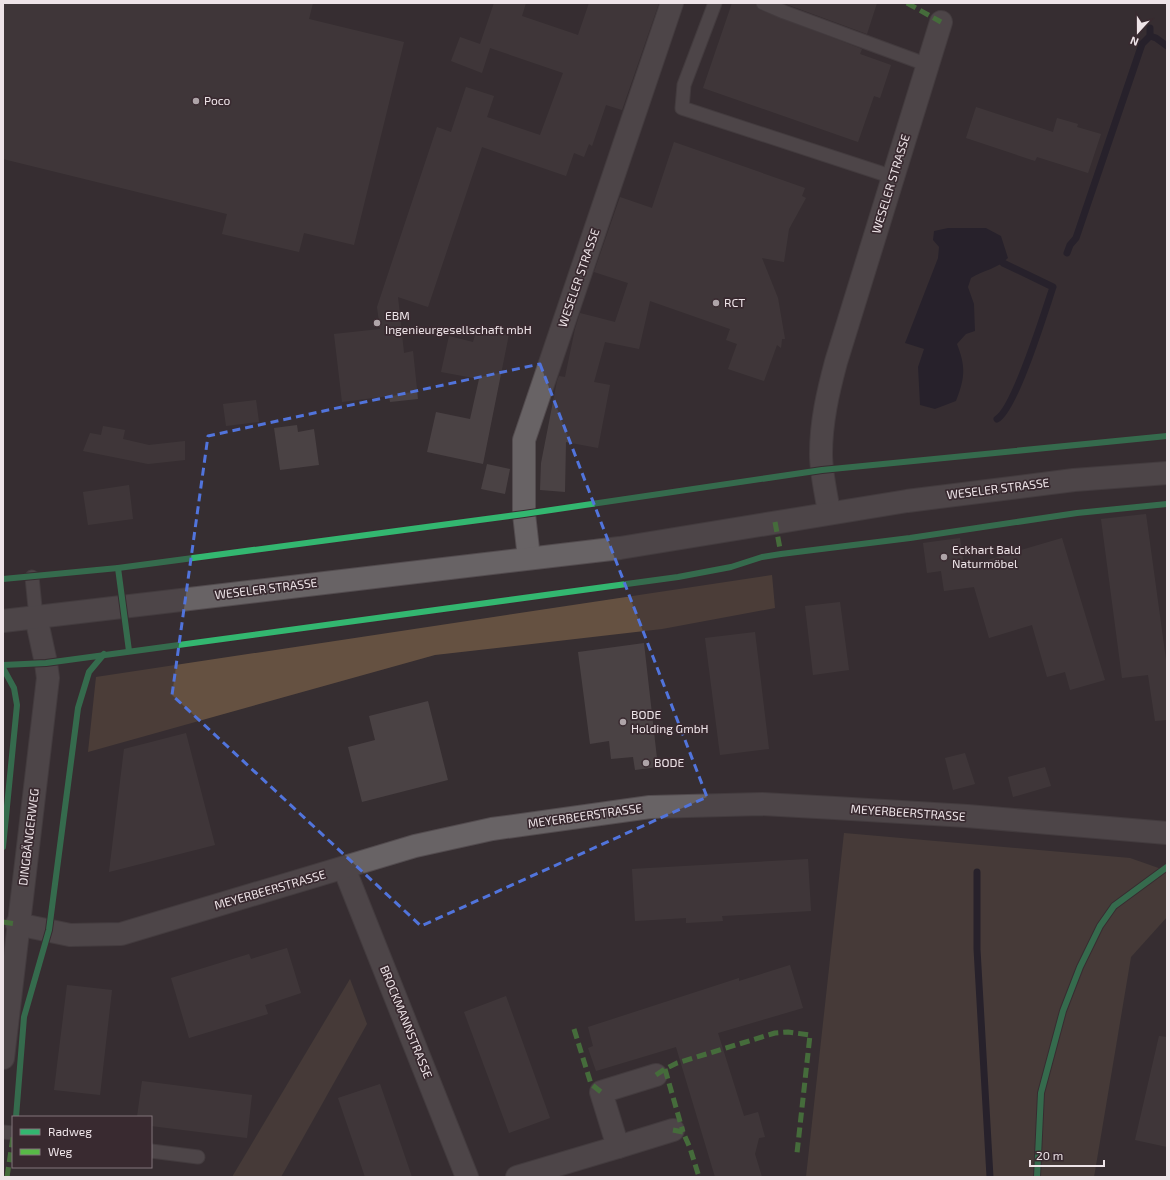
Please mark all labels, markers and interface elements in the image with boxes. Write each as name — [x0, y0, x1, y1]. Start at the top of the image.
north arrow — [1118, 12, 1158, 52]
text: N — [1128, 34, 1140, 49]
place label: Poco — [204, 93, 231, 107]
marker: Poco — [191, 96, 201, 106]
street label: WESELER STRASSE — [868, 132, 912, 235]
street label: WESELER STRASSE — [555, 226, 602, 329]
place label: RCT — [724, 295, 745, 309]
marker: RCT — [711, 298, 721, 308]
place label: EBM Ingenieurgesellschaft mbH — [385, 308, 532, 336]
marker: EBM Ingenieurgesellschaft mbH — [372, 318, 382, 328]
street label: WESELER STRASSE — [946, 475, 1050, 501]
place label: Eckhart Bald Naturmöbel — [952, 542, 1021, 570]
marker: Eckhart Bald Naturmöbel — [939, 552, 949, 562]
street label: WESELER STRASSE — [214, 575, 318, 601]
place label: BODE Holding GmbH — [631, 707, 709, 735]
marker: BODE Holding GmbH — [618, 717, 628, 727]
place label: BODE — [654, 755, 684, 769]
marker: BODE — [641, 758, 651, 768]
street label: DINGBÄNGERWEG — [15, 788, 41, 886]
street label: MEYERBEERSTRASSE — [527, 800, 643, 830]
street label: MEYERBEERSTRASSE — [850, 801, 966, 823]
street label: MEYERBEERSTRASSE — [212, 866, 327, 912]
street label: BROCKMANNSTRASSE — [378, 963, 436, 1080]
legend — [12, 1116, 152, 1168]
text: Radweg — [48, 1124, 92, 1138]
scale bar — [1030, 1142, 1104, 1168]
text: Weg — [48, 1144, 73, 1158]
text: 20 m — [1036, 1148, 1063, 1162]

